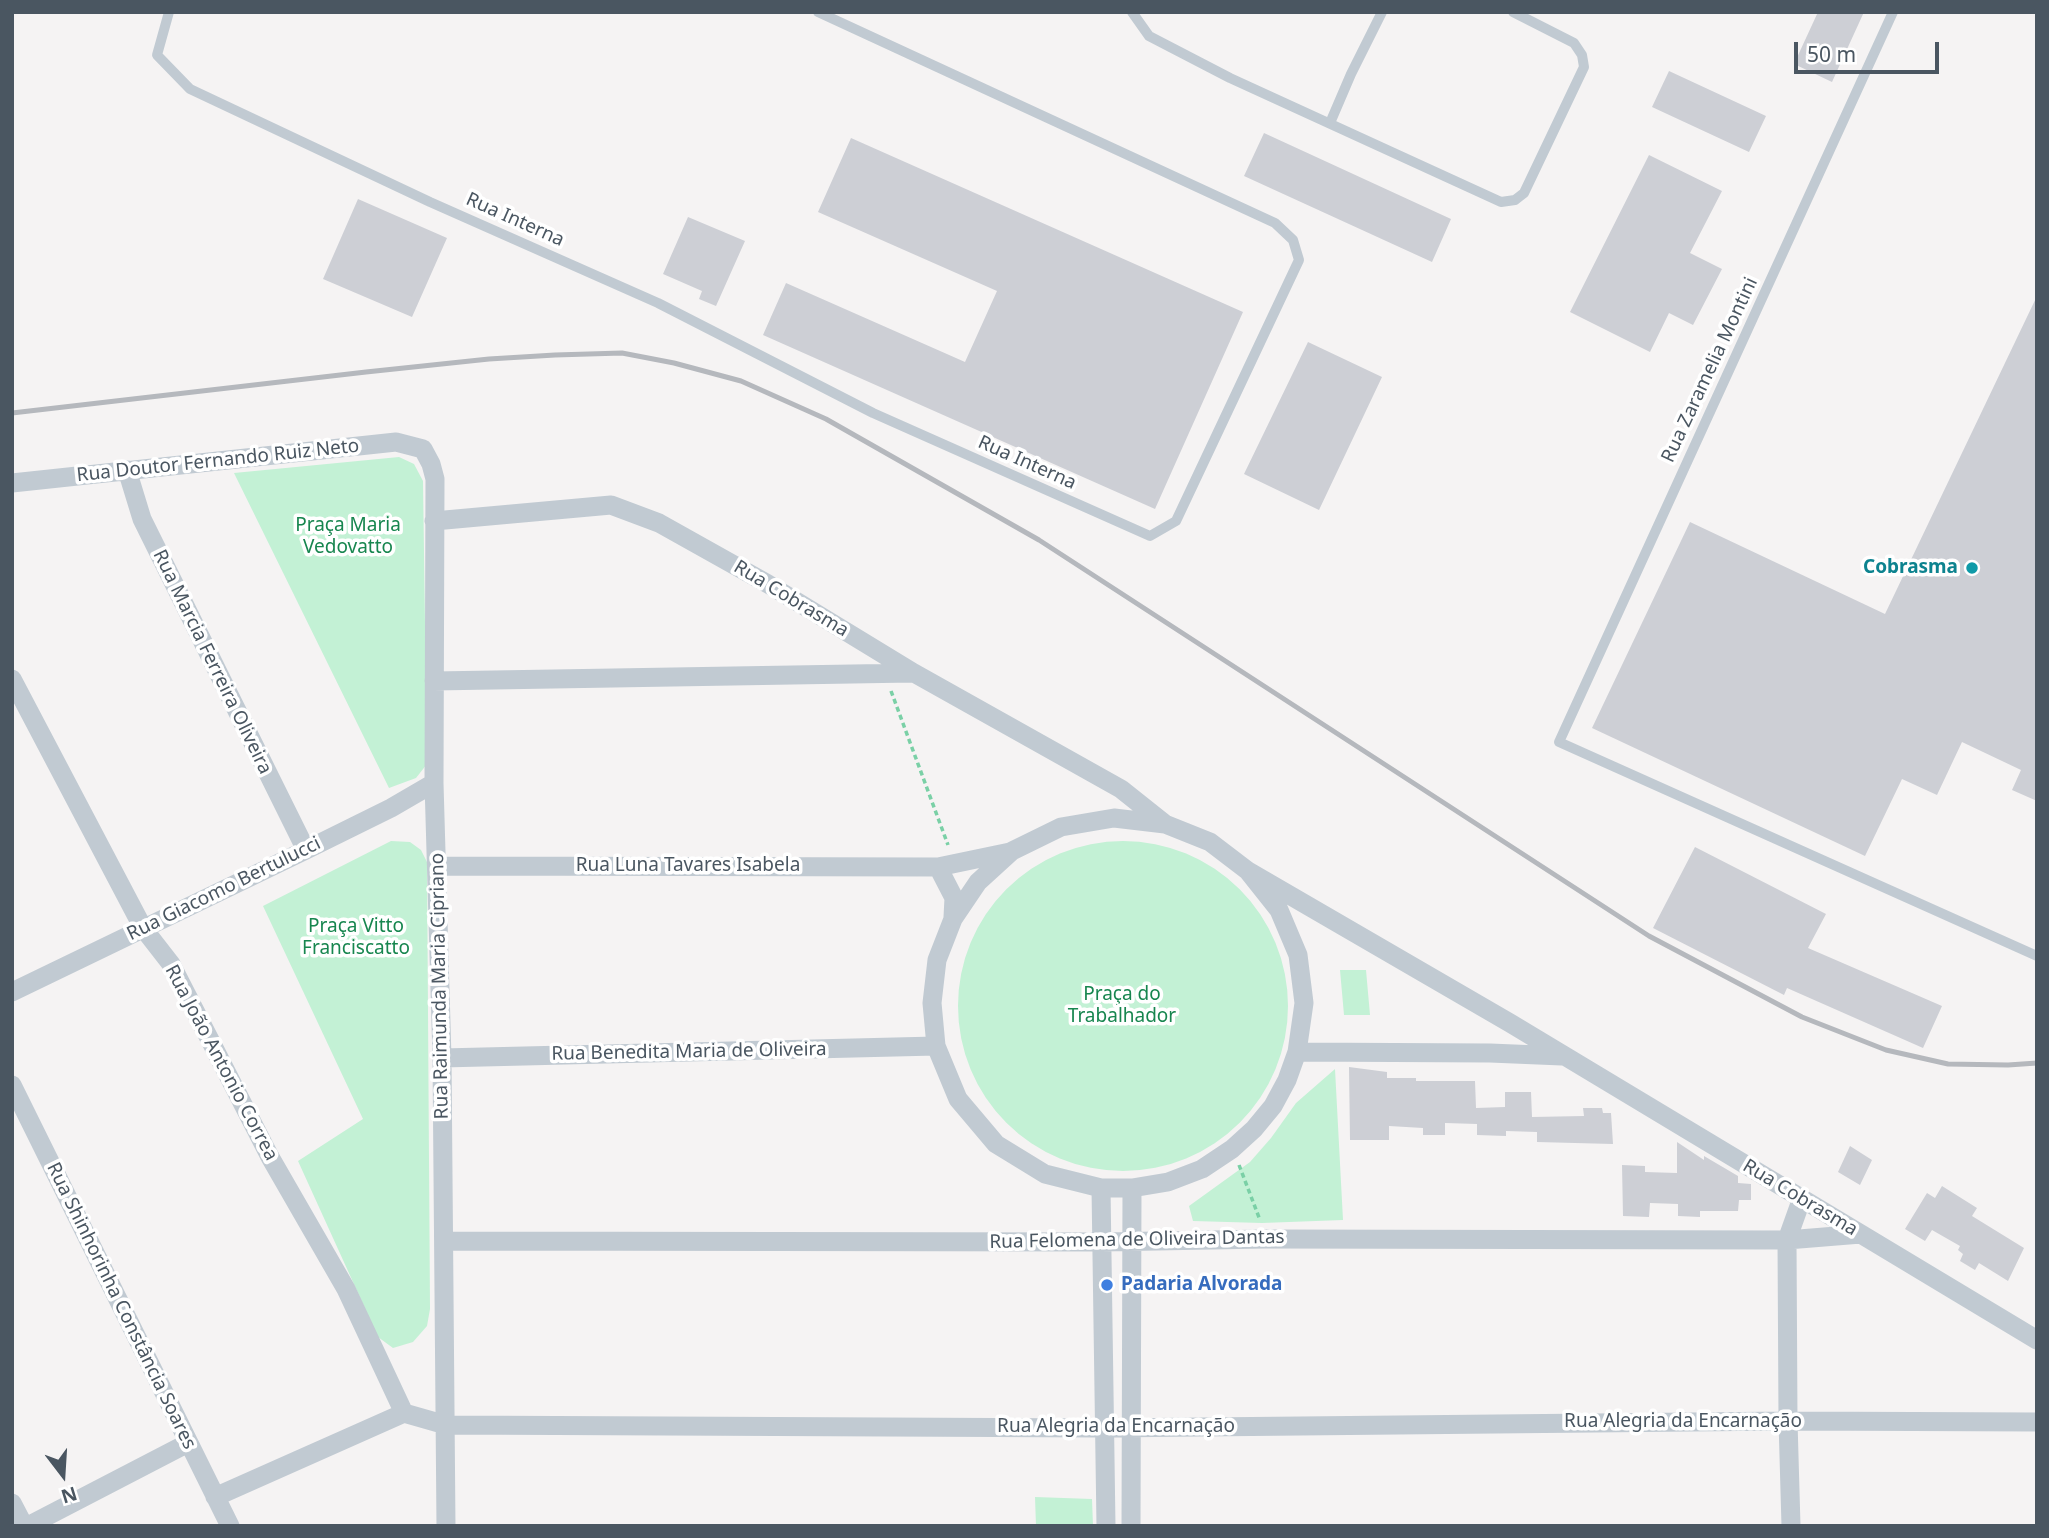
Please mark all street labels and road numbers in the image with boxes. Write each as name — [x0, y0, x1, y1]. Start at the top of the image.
street label: Rua Interna — [462, 188, 568, 252]
street label: Rua Zaramelia Montini — [1657, 274, 1763, 466]
street label: Rua Interna — [974, 431, 1080, 495]
street label: Rua Doutor Fernando Ruiz Neto — [76, 435, 360, 487]
street label: Rua Marcia Ferreira Oliveira — [148, 546, 276, 778]
street label: Rua Cobrasma — [729, 556, 853, 642]
street label: Rua Giacomo Bertulucci — [123, 832, 325, 946]
street label: Rua Raimunda Maria Cipriano — [426, 853, 454, 1119]
street label: Rua Luna Tavares Isabela — [576, 855, 800, 877]
street label: Rua João Antonio Correa — [160, 961, 282, 1165]
street label: Rua Benedita Maria de Oliveira — [551, 1038, 827, 1066]
street label: Rua Cobrasma — [1738, 1155, 1862, 1241]
street label: Rua Shinhorinha Constância Soares — [41, 1159, 201, 1453]
street label: Rua Felomena de Oliveira Dantas — [989, 1226, 1285, 1254]
street label: Rua Alegria da Encarnação — [1564, 1411, 1802, 1433]
street label: Rua Alegria da Encarnação — [997, 1416, 1235, 1438]

